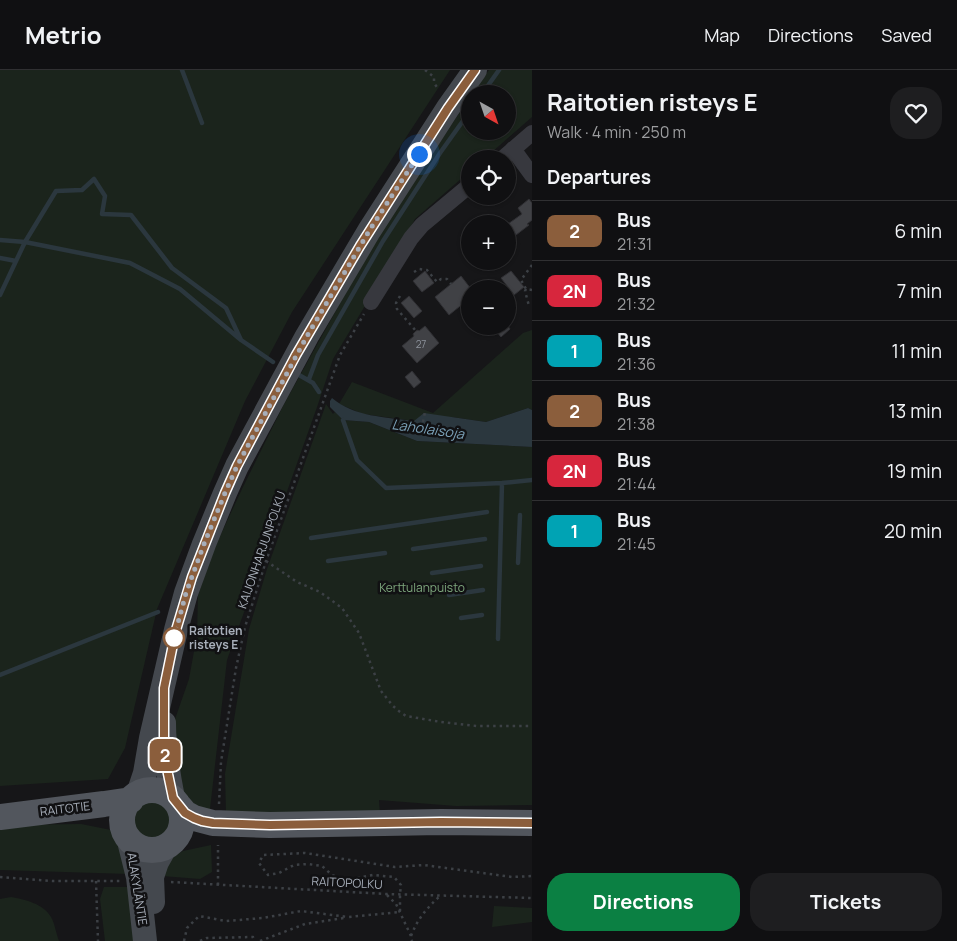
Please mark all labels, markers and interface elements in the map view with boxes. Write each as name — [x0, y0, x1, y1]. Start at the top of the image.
text: Metrio — [25, 18, 102, 51]
text: Map — [704, 23, 740, 47]
text: Directions — [768, 23, 853, 47]
text: Saved — [881, 23, 932, 47]
north arrow — [461, 85, 516, 140]
map controls — [461, 85, 516, 335]
text: Raitotien risteys E — [547, 85, 758, 118]
button: heart — [890, 87, 942, 139]
text: Walk · 4 min · 250 m — [547, 121, 686, 143]
your location — [407, 142, 432, 167]
button: locate — [461, 150, 516, 205]
text: Departures — [547, 164, 651, 190]
text: Bus — [617, 207, 651, 233]
button: + — [461, 215, 516, 270]
text: 6 min — [895, 218, 942, 244]
text: 2 — [569, 219, 580, 243]
text: 21:31 — [617, 233, 652, 255]
text: Bus — [617, 267, 651, 293]
text: 7 min — [897, 278, 942, 304]
text: 2N — [563, 279, 586, 303]
button: − — [461, 280, 516, 335]
text: 21:32 — [617, 293, 655, 315]
text: Bus — [617, 327, 651, 353]
house number: 27 — [416, 337, 426, 351]
text: 11 min — [892, 338, 942, 364]
text: 1 — [571, 339, 578, 363]
text: 21:36 — [617, 353, 656, 375]
text: Bus — [617, 387, 651, 413]
text: 13 min — [888, 398, 942, 424]
text: 2 — [569, 399, 580, 423]
text: 21:38 — [617, 413, 655, 435]
water label: Laholaisoja — [391, 414, 467, 443]
text: Bus — [617, 447, 651, 473]
text: 19 min — [887, 458, 942, 484]
text: 2N — [563, 459, 586, 483]
text: 21:44 — [617, 473, 656, 495]
street label: KAIJONHARJUNPOLKU — [233, 489, 290, 611]
text: Bus — [617, 507, 651, 533]
text: 20 min — [884, 518, 942, 544]
text: 1 — [571, 519, 578, 543]
text: 21:45 — [617, 533, 656, 555]
park label: Kerttulanpuisto — [379, 579, 465, 596]
place label: Raitotien risteys E — [189, 622, 243, 653]
marker: Raitotien risteys E — [163, 627, 185, 649]
line badge: 2 — [149, 739, 181, 771]
text: 2 — [160, 743, 170, 767]
street label: RAITOTIE — [39, 797, 91, 820]
street label: ALAKYLÄNTIE — [123, 851, 152, 927]
street label: RAITOPOLKU — [311, 872, 383, 893]
button: Directions — [547, 873, 740, 931]
button: Tickets — [750, 873, 942, 931]

